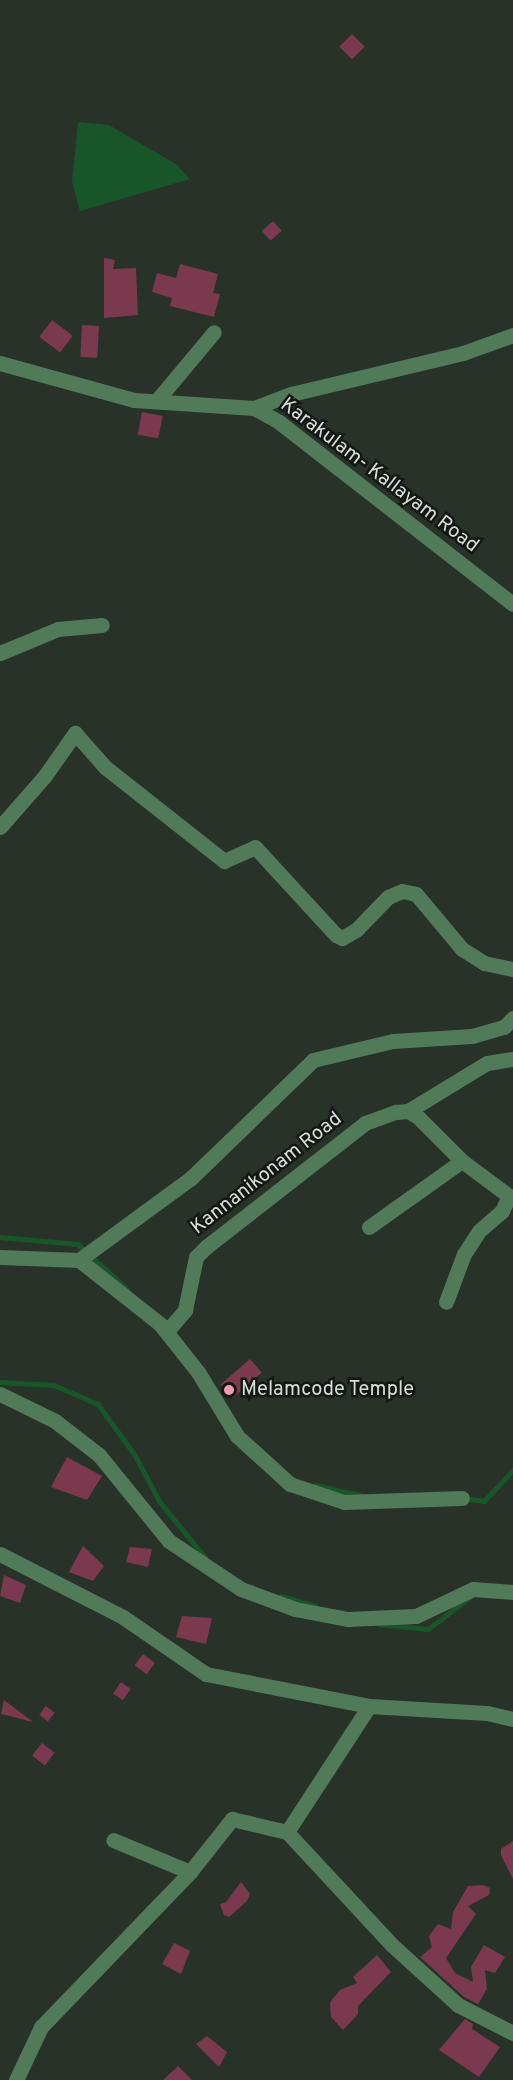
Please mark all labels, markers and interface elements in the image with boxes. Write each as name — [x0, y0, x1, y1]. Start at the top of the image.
street label: Karakulam- Kallayam Road — [275, 394, 483, 558]
street label: Kannanikonam Road — [187, 1108, 347, 1240]
place label: Melamcode Temple — [241, 1378, 415, 1402]
marker: Melamcode Temple — [222, 1383, 236, 1397]

